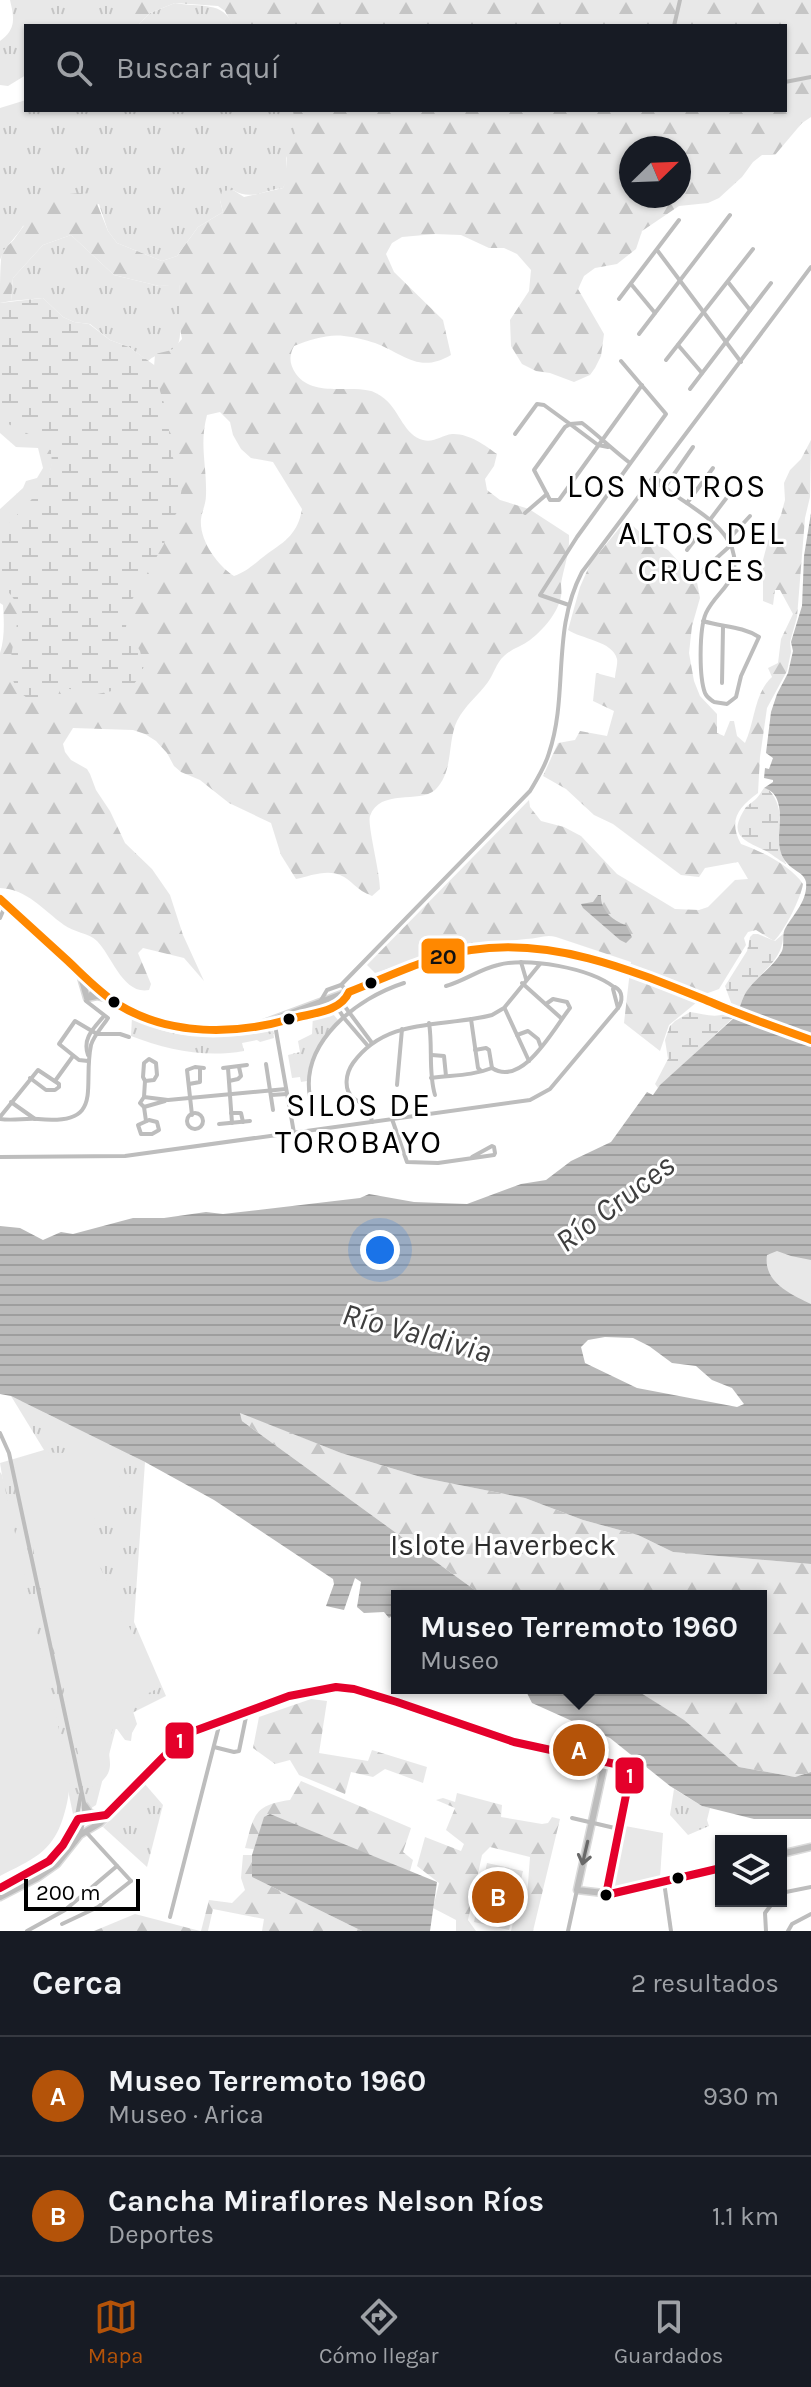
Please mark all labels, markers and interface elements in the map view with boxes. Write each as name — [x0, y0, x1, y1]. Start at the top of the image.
search box — [24, 24, 787, 112]
icon: search — [52, 46, 96, 90]
text: Buscar aquí — [116, 50, 280, 86]
north arrow — [619, 136, 691, 208]
district label: LOS NOTROS — [567, 468, 767, 505]
district label: ALTOS DEL CRUCES — [618, 515, 786, 589]
line badge: 20 — [420, 937, 466, 975]
text: 20 — [429, 944, 457, 970]
unlabelled marker — [363, 975, 379, 991]
unlabelled marker — [106, 994, 122, 1010]
unlabelled marker — [281, 1011, 297, 1027]
district label: SILOS DE TOROBAYO — [275, 1087, 443, 1161]
water label: Río Cruces — [548, 1146, 682, 1260]
your location — [360, 1230, 400, 1270]
water label: Río Valdivia — [338, 1295, 496, 1371]
park label: Islote Haverbeck — [390, 1527, 616, 1563]
popup — [391, 1590, 767, 1694]
text: Museo Terremoto 1960 — [420, 1609, 738, 1645]
text: Museo — [420, 1645, 499, 1676]
pin: A — [553, 1720, 605, 1780]
line badge: 1 — [164, 1721, 195, 1760]
text: 1 — [176, 1728, 184, 1754]
line badge: 1 — [614, 1756, 645, 1795]
text: 1 — [626, 1763, 634, 1789]
map controls — [715, 1835, 787, 1907]
button: layers — [715, 1835, 787, 1907]
one-way arrow — [577, 1840, 592, 1866]
pin: B — [472, 1867, 524, 1927]
unlabelled marker — [670, 1870, 686, 1886]
scale bar — [24, 1875, 140, 1911]
text: 200 m — [36, 1880, 101, 1906]
unlabelled marker — [598, 1887, 614, 1903]
text: Cerca — [32, 1963, 123, 2003]
text: 2 resultados — [631, 1968, 779, 1999]
text: Museo Terremoto 1960 — [108, 2063, 426, 2099]
text: A — [50, 2081, 66, 2112]
text: 930 m — [703, 2081, 779, 2112]
text: Museo · Arica — [108, 2099, 264, 2130]
text: Cancha Miraflores Nelson Ríos — [108, 2183, 544, 2219]
text: B — [50, 2201, 66, 2232]
text: 1.1 km — [712, 2201, 779, 2232]
text: Deportes — [108, 2219, 214, 2250]
tab: Mapa — [88, 2295, 143, 2369]
tab: Cómo llegar — [319, 2295, 438, 2369]
tab: Guardados — [614, 2295, 723, 2369]

